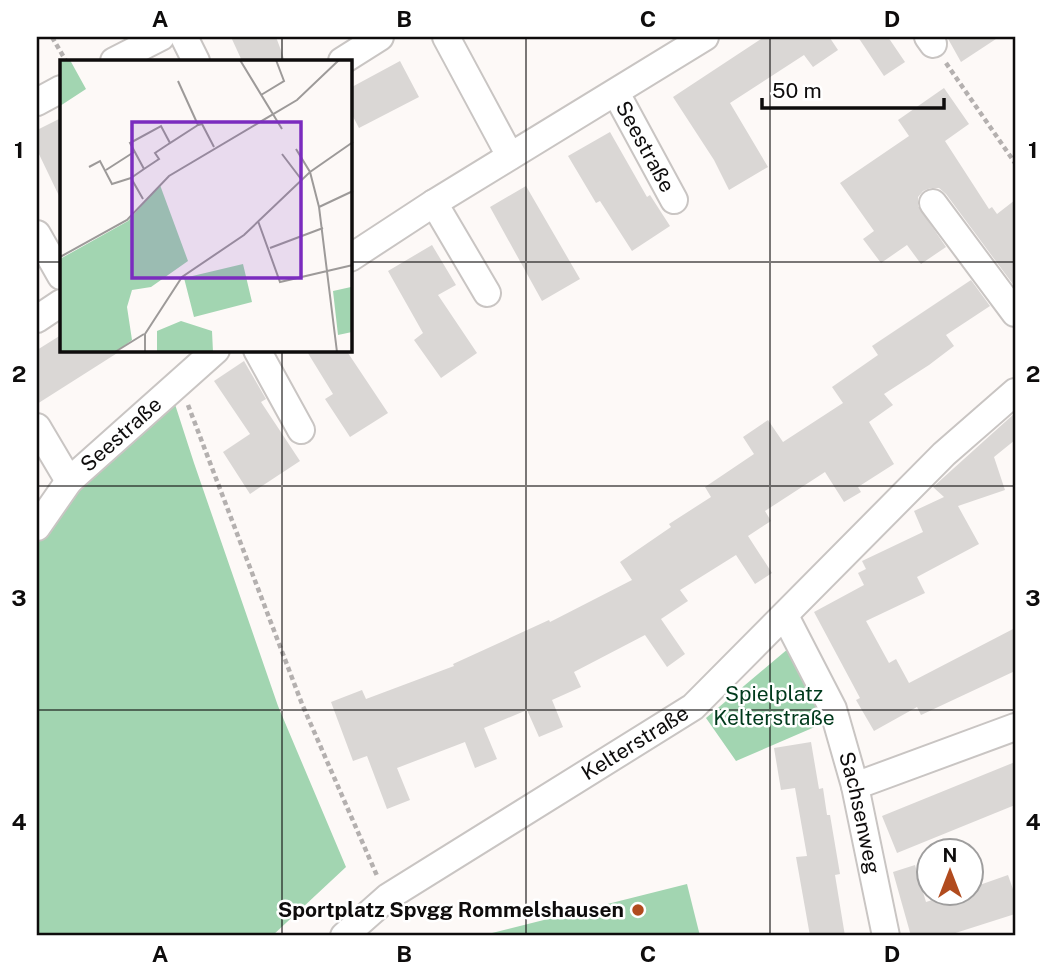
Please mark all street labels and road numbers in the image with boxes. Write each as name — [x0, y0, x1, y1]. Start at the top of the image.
street label: Seestraße — [611, 96, 680, 196]
street label: Seestraße — [75, 391, 167, 477]
street label: Kelterstraße — [577, 700, 693, 785]
street label: Sachsenweg — [834, 749, 886, 876]

